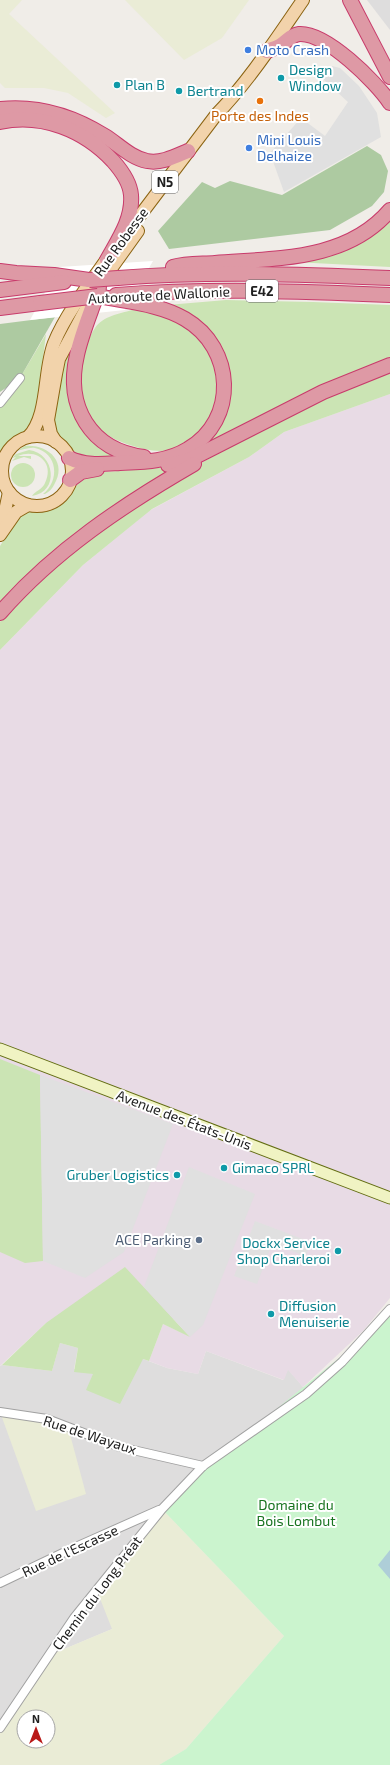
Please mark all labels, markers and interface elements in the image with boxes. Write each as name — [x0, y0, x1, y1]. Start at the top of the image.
place label: Moto Crash — [256, 41, 329, 58]
marker: Moto Crash — [243, 45, 253, 55]
place label: Design Window — [289, 61, 342, 94]
marker: Design Window — [276, 73, 286, 83]
place label: Plan B — [125, 76, 165, 93]
marker: Plan B — [112, 80, 122, 90]
place label: Bertrand — [187, 82, 244, 99]
marker: Bertrand — [174, 86, 184, 96]
marker: Porte des Indes — [255, 96, 265, 106]
place label: Porte des Indes — [211, 107, 309, 124]
place label: Mini Louis Delhaize — [257, 131, 321, 164]
marker: Mini Louis Delhaize — [244, 143, 254, 153]
road number: N5 — [152, 171, 178, 193]
street label: Rue Robesse — [90, 204, 151, 279]
road number: E42 — [246, 280, 278, 302]
street label: Autoroute de Wallonie — [88, 282, 230, 307]
street label: Avenue des États-Unis — [114, 1086, 254, 1153]
place label: Gimaco SPRL — [232, 1159, 314, 1176]
marker: Gimaco SPRL — [219, 1163, 229, 1173]
place label: Gruber Logistics — [66, 1166, 169, 1183]
marker: Gruber Logistics — [172, 1170, 182, 1180]
place label: ACE Parking — [115, 1231, 191, 1248]
place label: Dockx Service Shop Charleroi — [237, 1234, 330, 1267]
marker: ACE Parking — [194, 1235, 204, 1245]
marker: Dockx Service Shop Charleroi — [333, 1246, 343, 1256]
place label: Diffusion Menuiserie — [279, 1297, 350, 1330]
marker: Diffusion Menuiserie — [266, 1309, 276, 1319]
street label: Rue de Wayaux — [41, 1411, 139, 1458]
park label: Domaine du Bois Lombut — [256, 1496, 336, 1529]
street label: Rue de l'Escasse — [19, 1521, 120, 1580]
street label: Chemin du Long Préat — [48, 1532, 145, 1653]
north arrow — [16, 1709, 56, 1749]
text: N — [32, 1712, 40, 1725]

